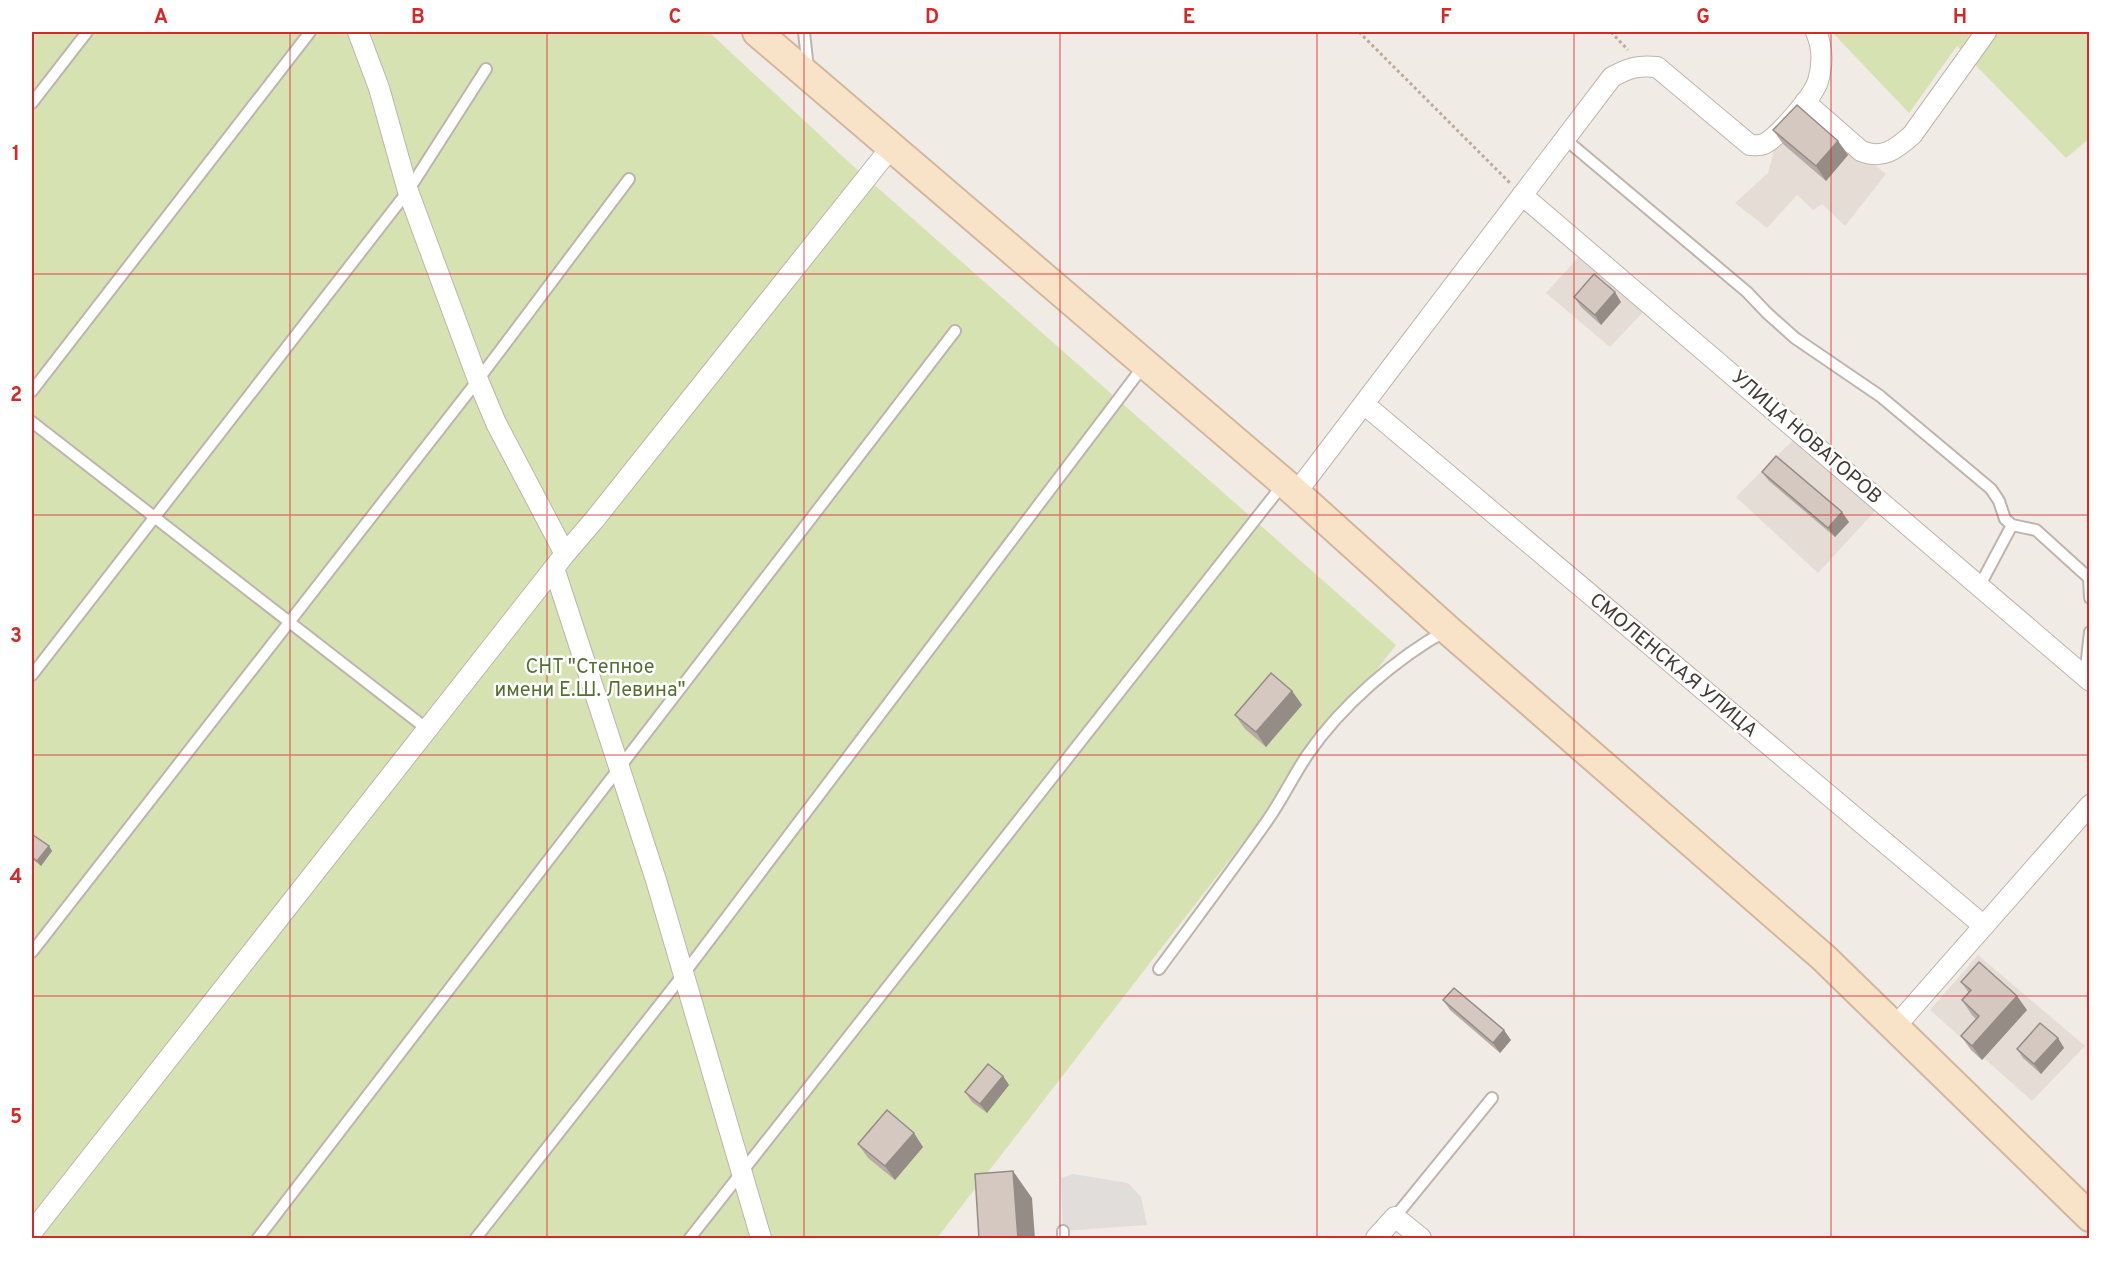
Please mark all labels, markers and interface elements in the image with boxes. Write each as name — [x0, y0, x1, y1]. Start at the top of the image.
text: A — [154, 5, 168, 31]
text: B — [411, 5, 425, 31]
text: C — [669, 5, 681, 31]
text: D — [925, 5, 939, 31]
text: E — [1183, 5, 1195, 31]
text: F — [1440, 5, 1452, 31]
text: G — [1696, 5, 1710, 31]
text: H — [1953, 5, 1967, 31]
text: 1 — [12, 142, 20, 168]
street label: УЛИЦА НОВАТОРОВ — [1725, 365, 1887, 511]
text: 2 — [10, 383, 22, 409]
street label: СМОЛЕНСКАЯ УЛИЦА — [1583, 588, 1763, 744]
text: 3 — [10, 624, 22, 650]
park label: СНТ "Степное имени Е.Ш. Левина" — [494, 655, 686, 704]
text: 4 — [10, 865, 22, 891]
text: 5 — [10, 1105, 22, 1131]

